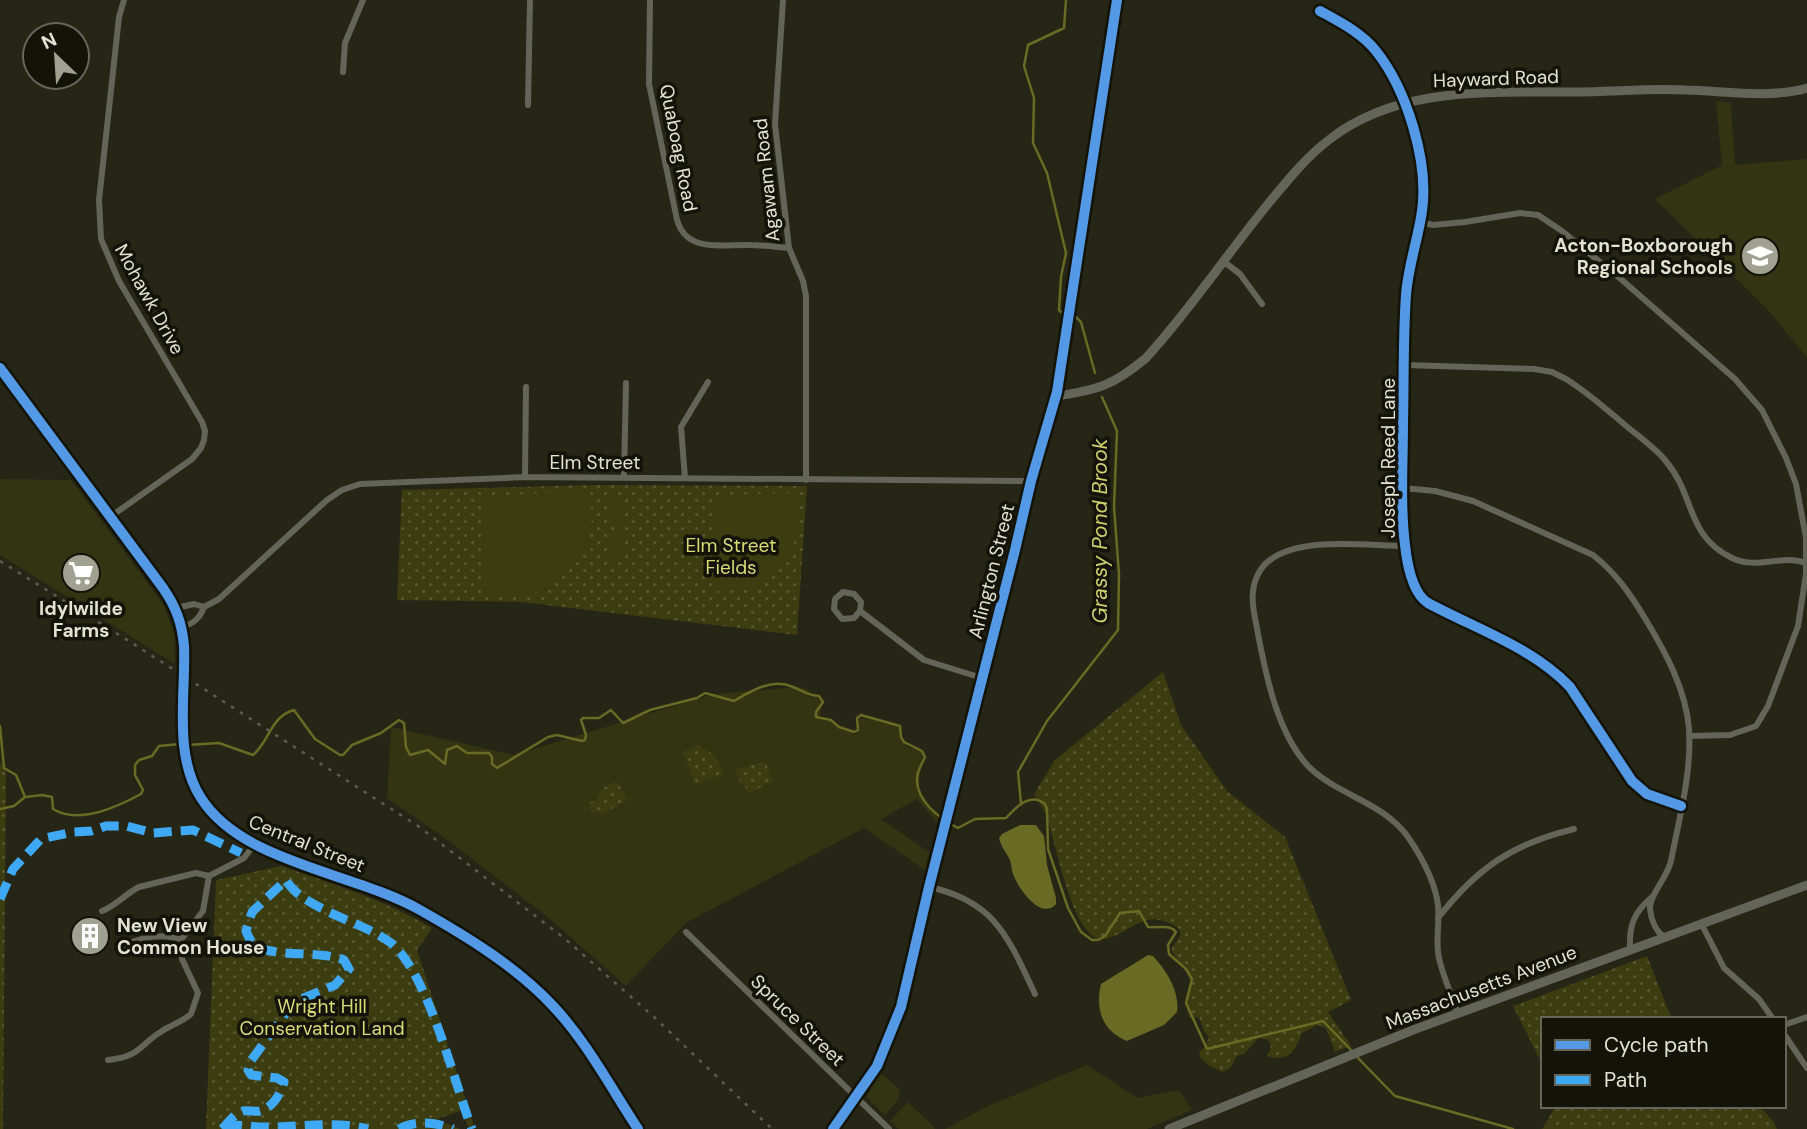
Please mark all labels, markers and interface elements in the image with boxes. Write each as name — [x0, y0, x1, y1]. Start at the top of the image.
north arrow — [21, 21, 91, 91]
text: N — [37, 27, 61, 55]
street label: Hayward Road — [1433, 64, 1559, 93]
street label: Quaboag Road — [654, 82, 703, 214]
street label: Agawam Road — [748, 117, 785, 243]
place label: Acton-Boxborough Regional Schools — [1554, 233, 1733, 280]
school or university icon: Acton-Boxborough Regional Schools — [1739, 235, 1781, 277]
street label: Mohawk Drive — [109, 240, 190, 359]
street label: Joseph Reed Lane — [1376, 378, 1401, 538]
water label: Grassy Pond Brook — [1086, 438, 1114, 623]
street label: Elm Street — [550, 450, 640, 475]
street label: Arlington Street — [963, 501, 1020, 641]
park label: Elm Street Fields — [686, 533, 776, 580]
supermarket icon: Idylwilde Farms — [60, 552, 102, 594]
place label: Idylwilde Farms — [39, 596, 123, 643]
street label: Central Street — [245, 809, 369, 878]
place label: New View Common House — [117, 913, 265, 960]
building icon: New View Common House — [69, 915, 111, 957]
street label: Massachusetts Avenue — [1382, 940, 1580, 1035]
street label: Spruce Street — [745, 969, 850, 1072]
park label: Wright Hill Conservation Land — [239, 994, 405, 1041]
legend — [1541, 1017, 1786, 1108]
text: Cycle path — [1604, 1031, 1709, 1059]
text: Path — [1604, 1066, 1647, 1094]

